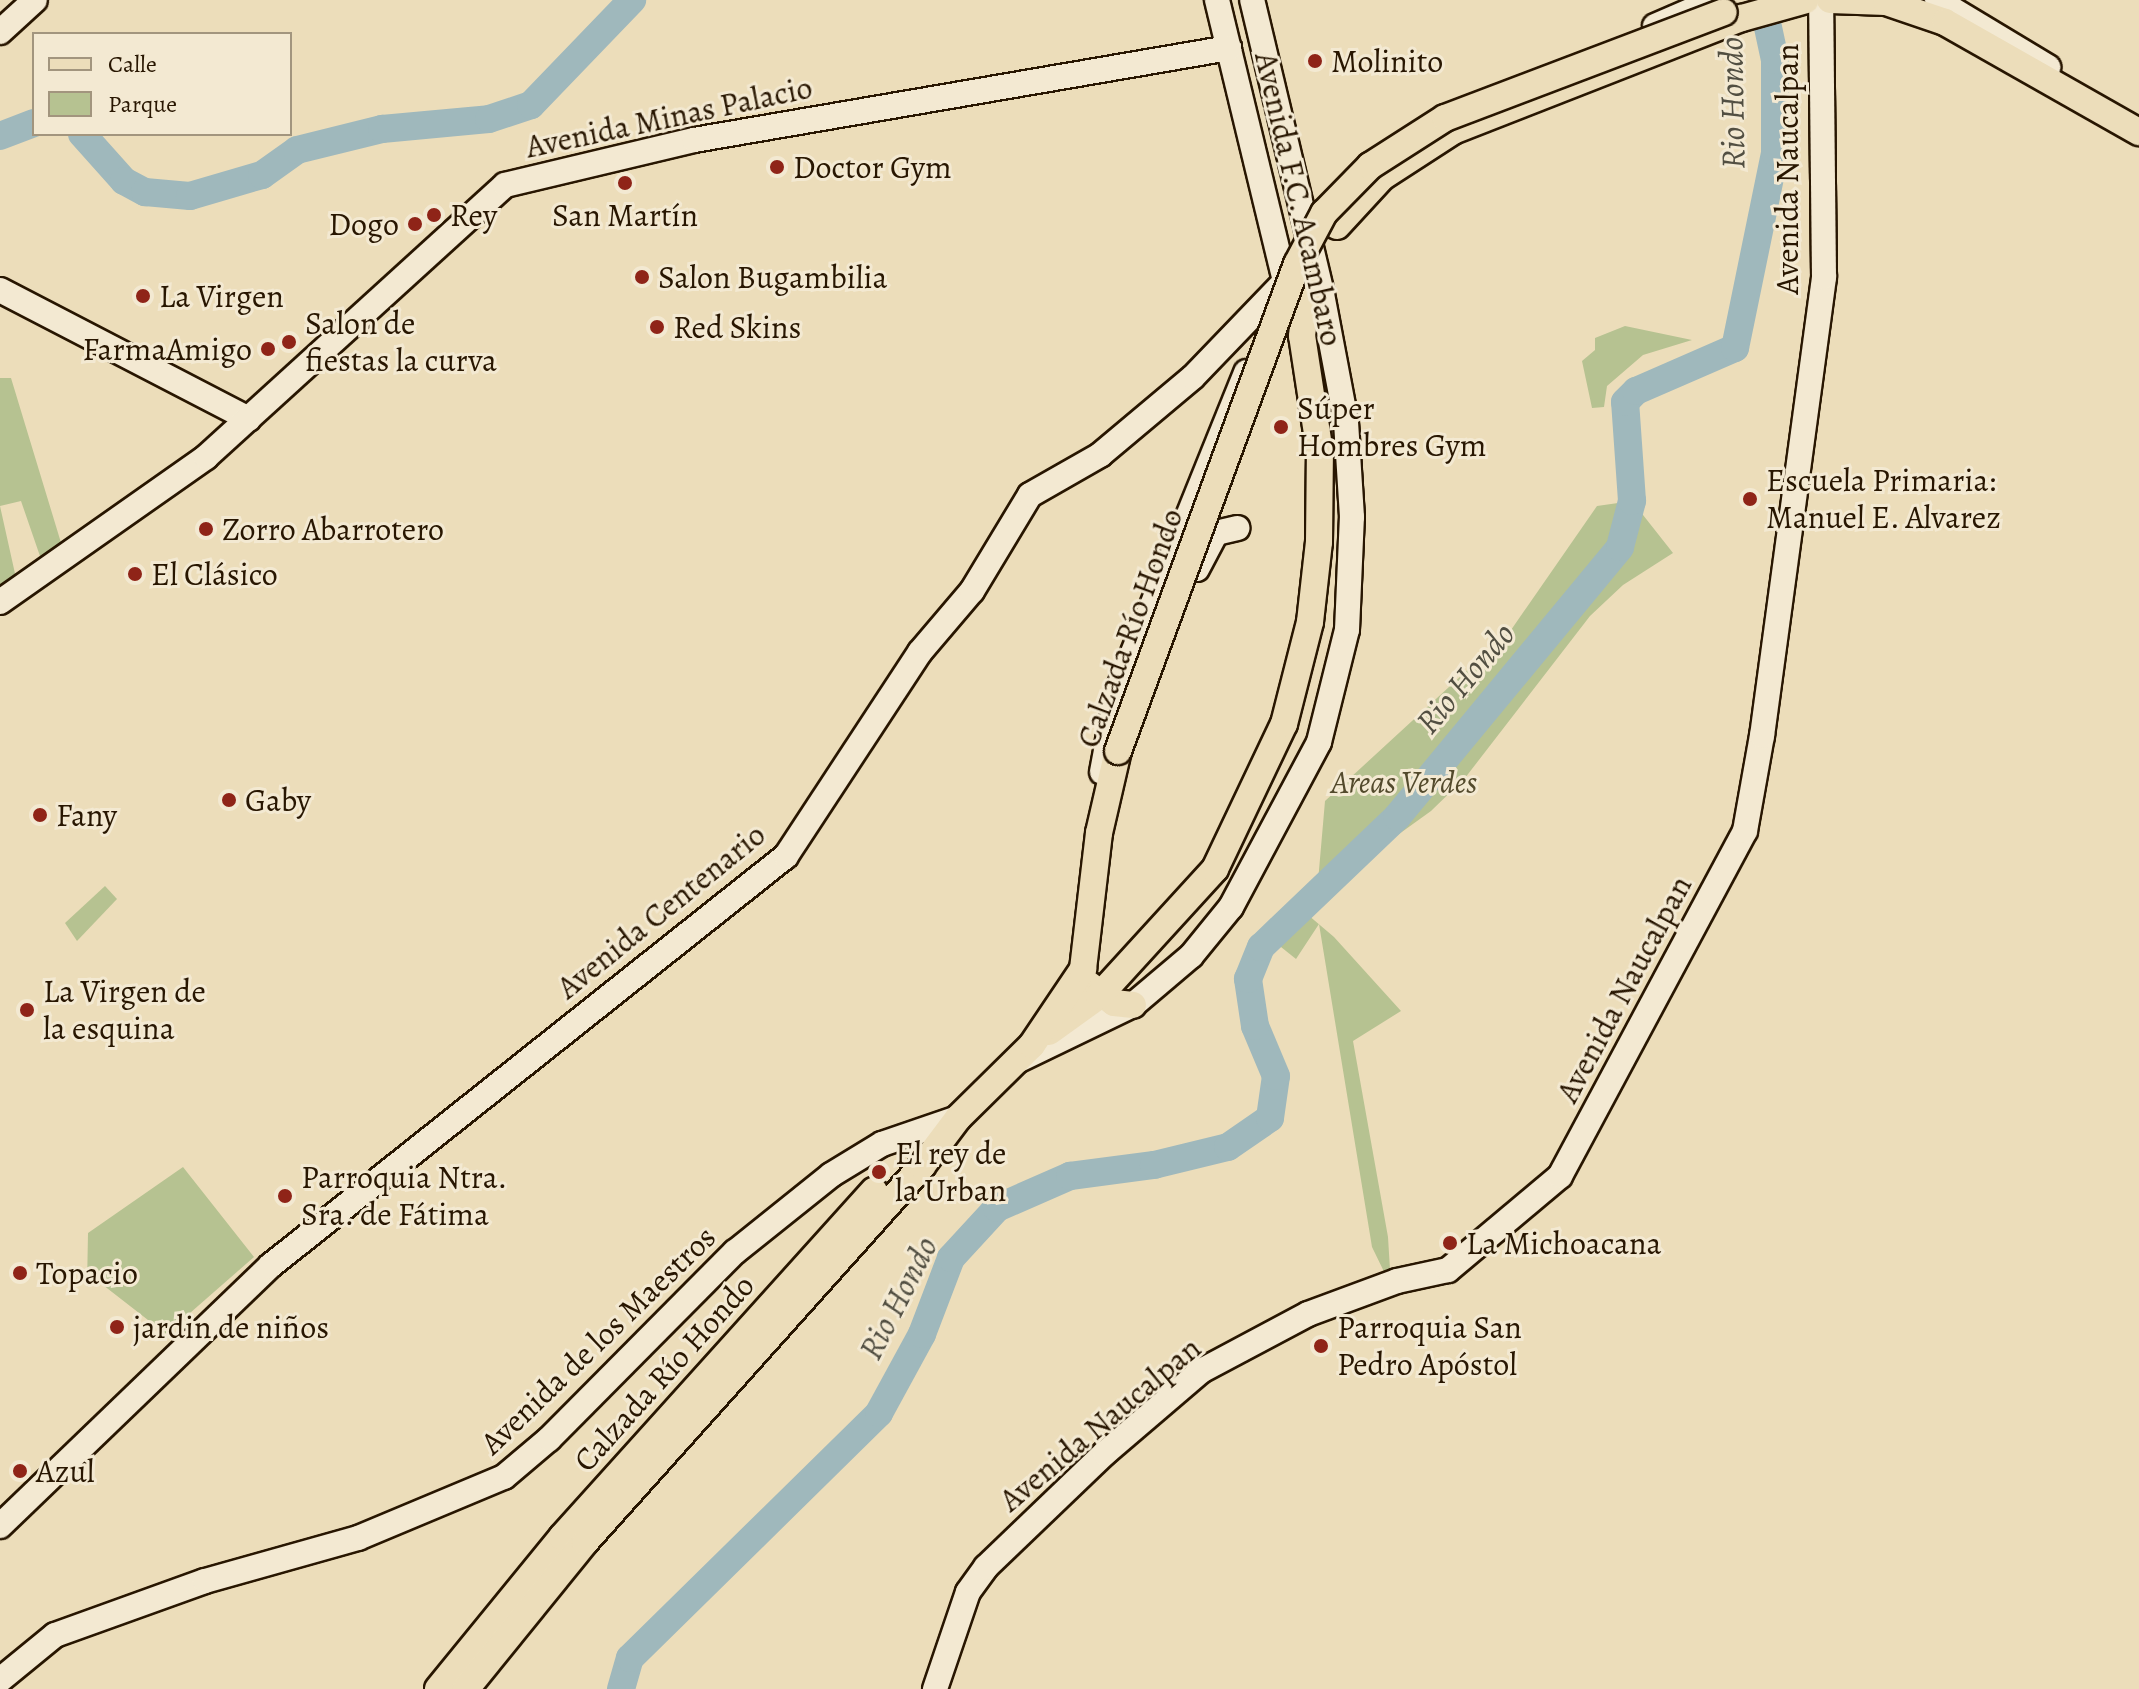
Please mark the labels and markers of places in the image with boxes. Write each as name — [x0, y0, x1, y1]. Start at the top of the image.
place label: Molinito — [1331, 42, 1443, 80]
marker: Molinito — [1306, 52, 1324, 70]
place label: Doctor Gym — [793, 148, 952, 186]
marker: Doctor Gym — [768, 158, 786, 176]
marker: San Martín — [616, 174, 634, 192]
place label: Rey — [450, 196, 497, 234]
place label: San Martín — [552, 196, 698, 234]
place label: Dogo — [329, 205, 399, 243]
marker: Rey — [425, 206, 443, 224]
marker: Dogo — [406, 215, 424, 233]
place label: Salon Bugambilia — [658, 258, 887, 296]
marker: Salon Bugambilia — [633, 268, 651, 286]
place label: La Virgen — [159, 277, 284, 315]
marker: La Virgen — [134, 287, 152, 305]
place label: Salon de fiestas la curva — [305, 305, 497, 380]
place label: Red Skins — [673, 308, 801, 346]
marker: Red Skins — [648, 318, 666, 336]
place label: FarmaAmigo — [83, 330, 252, 368]
marker: Salon de fiestas la curva — [280, 333, 298, 351]
marker: FarmaAmigo — [259, 340, 277, 358]
place label: Súper Hombres Gym — [1297, 390, 1486, 465]
marker: Súper Hombres Gym — [1272, 418, 1290, 436]
place label: Escuela Primaria: Manuel E. Alvarez — [1766, 462, 2002, 537]
marker: Escuela Primaria: Manuel E. Alvarez — [1741, 490, 1759, 508]
place label: Zorro Abarrotero — [222, 510, 444, 548]
marker: Zorro Abarrotero — [197, 520, 215, 538]
place label: El Clásico — [151, 555, 278, 593]
marker: El Clásico — [126, 565, 144, 583]
place label: Gaby — [245, 781, 311, 819]
marker: Gaby — [220, 791, 238, 809]
place label: Fany — [56, 796, 117, 834]
marker: Fany — [31, 806, 49, 824]
place label: La Virgen de la esquina — [43, 973, 206, 1048]
marker: La Virgen de la esquina — [18, 1001, 36, 1019]
place label: El rey de la Urban — [895, 1135, 1006, 1210]
place label: Parroquia Ntra. Sra. de Fátima — [301, 1159, 507, 1234]
marker: El rey de la Urban — [870, 1163, 888, 1181]
marker: Parroquia Ntra. Sra. de Fátima — [276, 1187, 294, 1205]
place label: La Michoacana — [1466, 1224, 1661, 1262]
marker: La Michoacana — [1441, 1234, 1459, 1252]
place label: Topacio — [36, 1254, 138, 1292]
marker: Topacio — [11, 1264, 29, 1282]
place label: jardin de niños — [133, 1308, 329, 1346]
place label: Parroquia San Pedro Apóstol — [1337, 1309, 1522, 1384]
marker: jardin de niños — [108, 1318, 126, 1336]
marker: Parroquia San Pedro Apóstol — [1312, 1337, 1330, 1355]
place label: Azul — [36, 1452, 95, 1490]
marker: Azul — [11, 1462, 29, 1480]

